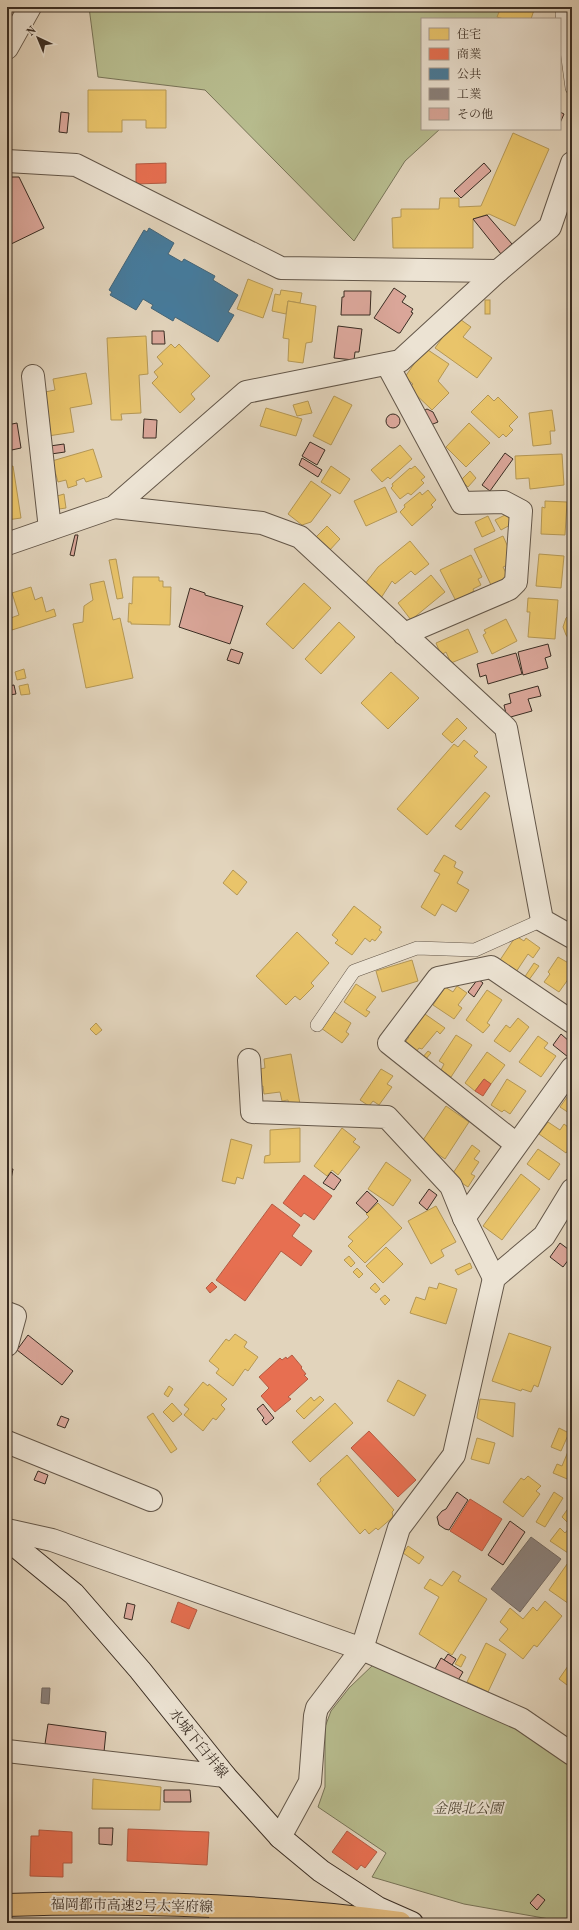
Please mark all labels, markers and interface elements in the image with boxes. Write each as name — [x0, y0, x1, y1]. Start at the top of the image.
north arrow — [18, 18, 58, 58]
legend — [421, 18, 561, 130]
text: N — [25, 25, 39, 39]
text: 住宅 — [457, 27, 481, 41]
text: 商業 — [457, 47, 481, 61]
text: 公共 — [457, 68, 481, 81]
text: 工業 — [457, 87, 481, 101]
text: その他 — [457, 108, 493, 121]
street label: 水城下臼井線 — [166, 1706, 231, 1781]
park label: 金隈北公園 — [433, 1801, 505, 1816]
street label: 福岡都市高速2号太宰府線 — [51, 1897, 213, 1914]

